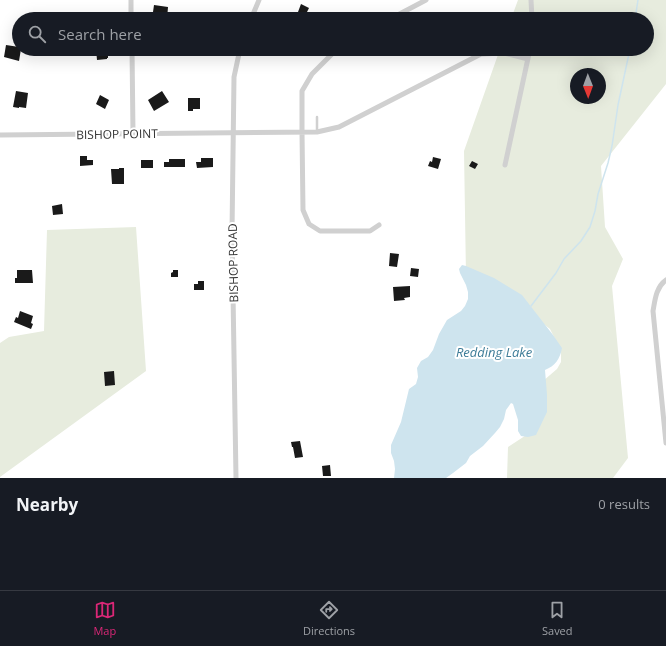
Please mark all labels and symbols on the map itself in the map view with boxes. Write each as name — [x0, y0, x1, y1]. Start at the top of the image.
north arrow — [570, 68, 606, 104]
street label: BISHOP POINT — [76, 125, 158, 143]
street label: BISHOP ROAD — [224, 223, 242, 303]
water label: Redding Lake — [456, 343, 533, 361]

